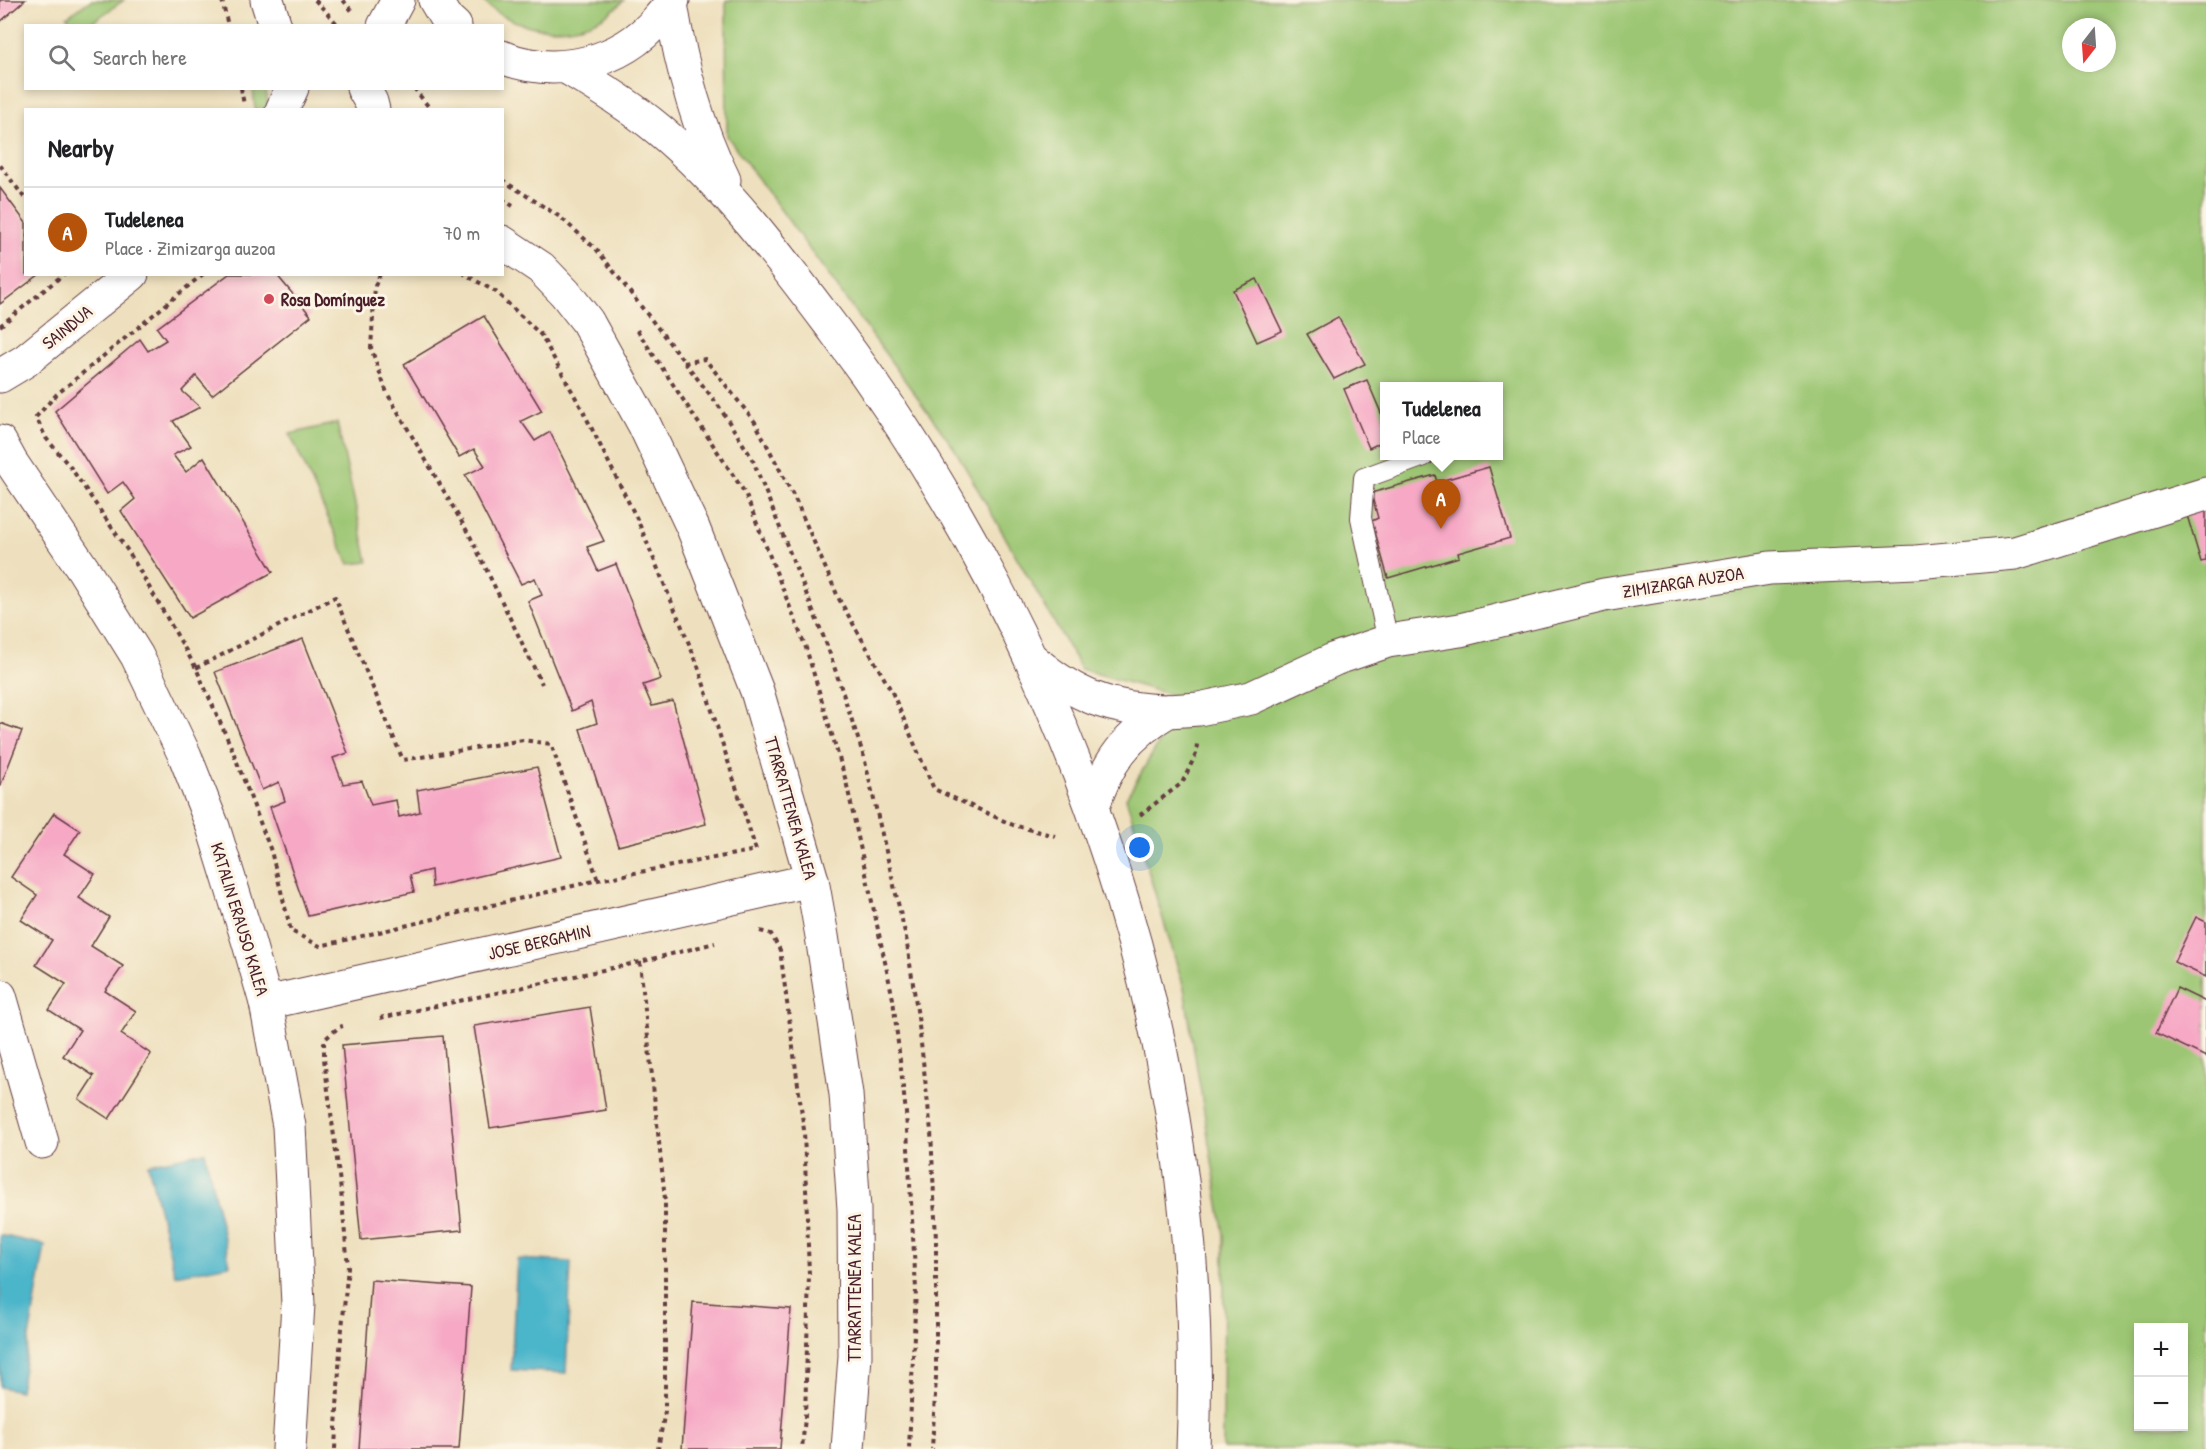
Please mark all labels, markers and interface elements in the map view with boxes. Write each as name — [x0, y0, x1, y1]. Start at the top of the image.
north arrow — [2062, 18, 2116, 72]
search box — [24, 24, 504, 90]
icon: search — [45, 41, 78, 74]
text: Search here — [93, 42, 187, 72]
text: Nearby — [48, 130, 114, 165]
text: Tudelenea — [105, 204, 183, 234]
text: A — [63, 219, 72, 246]
text: 70 m — [443, 219, 480, 246]
text: Place · Zimizarga auzoa — [105, 234, 275, 261]
place label: Rosa Domínguez — [281, 287, 385, 313]
marker: Rosa Domínguez — [262, 292, 276, 306]
street label: SAINDUA — [37, 299, 98, 355]
popup — [1380, 382, 1503, 460]
text: Tudelenea — [1402, 393, 1481, 423]
text: Place — [1402, 423, 1441, 450]
pin: A — [1422, 480, 1460, 529]
street label: ZIMIZARGA AUZOA — [1621, 560, 1746, 604]
street label: TTARRATTENEA KALEA — [759, 734, 823, 883]
your location — [1125, 833, 1154, 862]
street label: KATALIN ERAUSO KALEA — [205, 839, 275, 999]
street label: JOSE BERGAMIN — [485, 918, 593, 966]
street label: TTARRATTENEA KALEA — [842, 1214, 867, 1362]
map controls — [2134, 1323, 2188, 1431]
button: + — [2134, 1323, 2188, 1377]
button: − — [2134, 1377, 2188, 1431]

